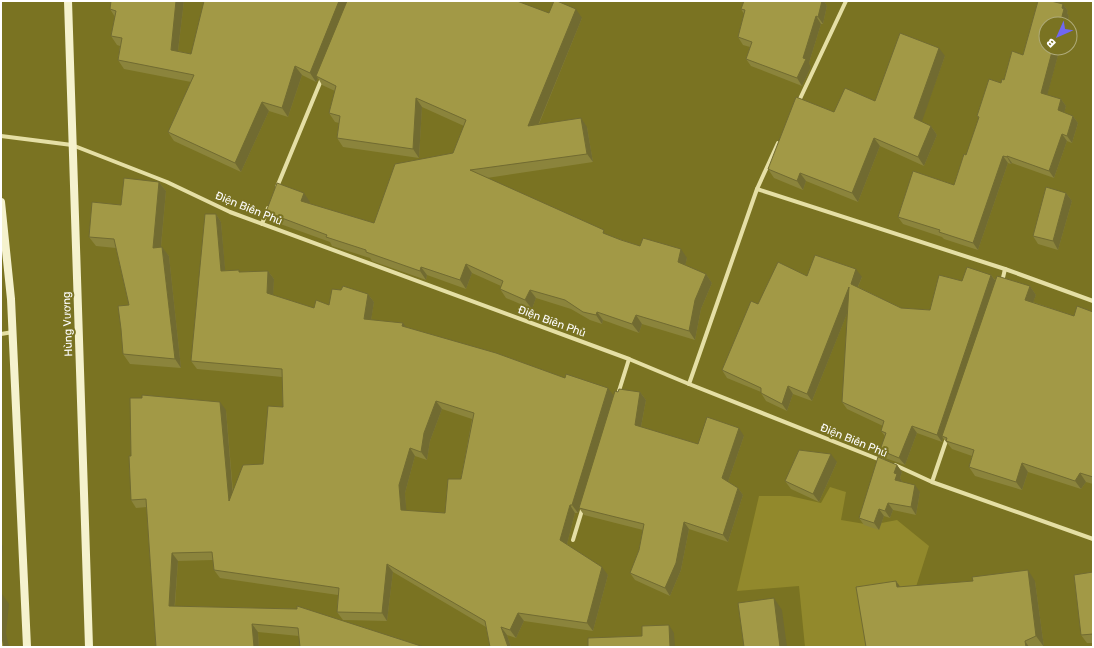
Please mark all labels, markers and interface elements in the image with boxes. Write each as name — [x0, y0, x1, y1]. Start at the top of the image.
north arrow — [1038, 16, 1078, 56]
text: B — [1044, 35, 1059, 50]
street label: Điện Biên Phủ — [213, 189, 284, 228]
street label: Hùng Vương — [60, 291, 75, 357]
street label: Điện Biên Phủ — [516, 303, 588, 340]
street label: Điện Biên Phủ — [818, 421, 889, 460]

